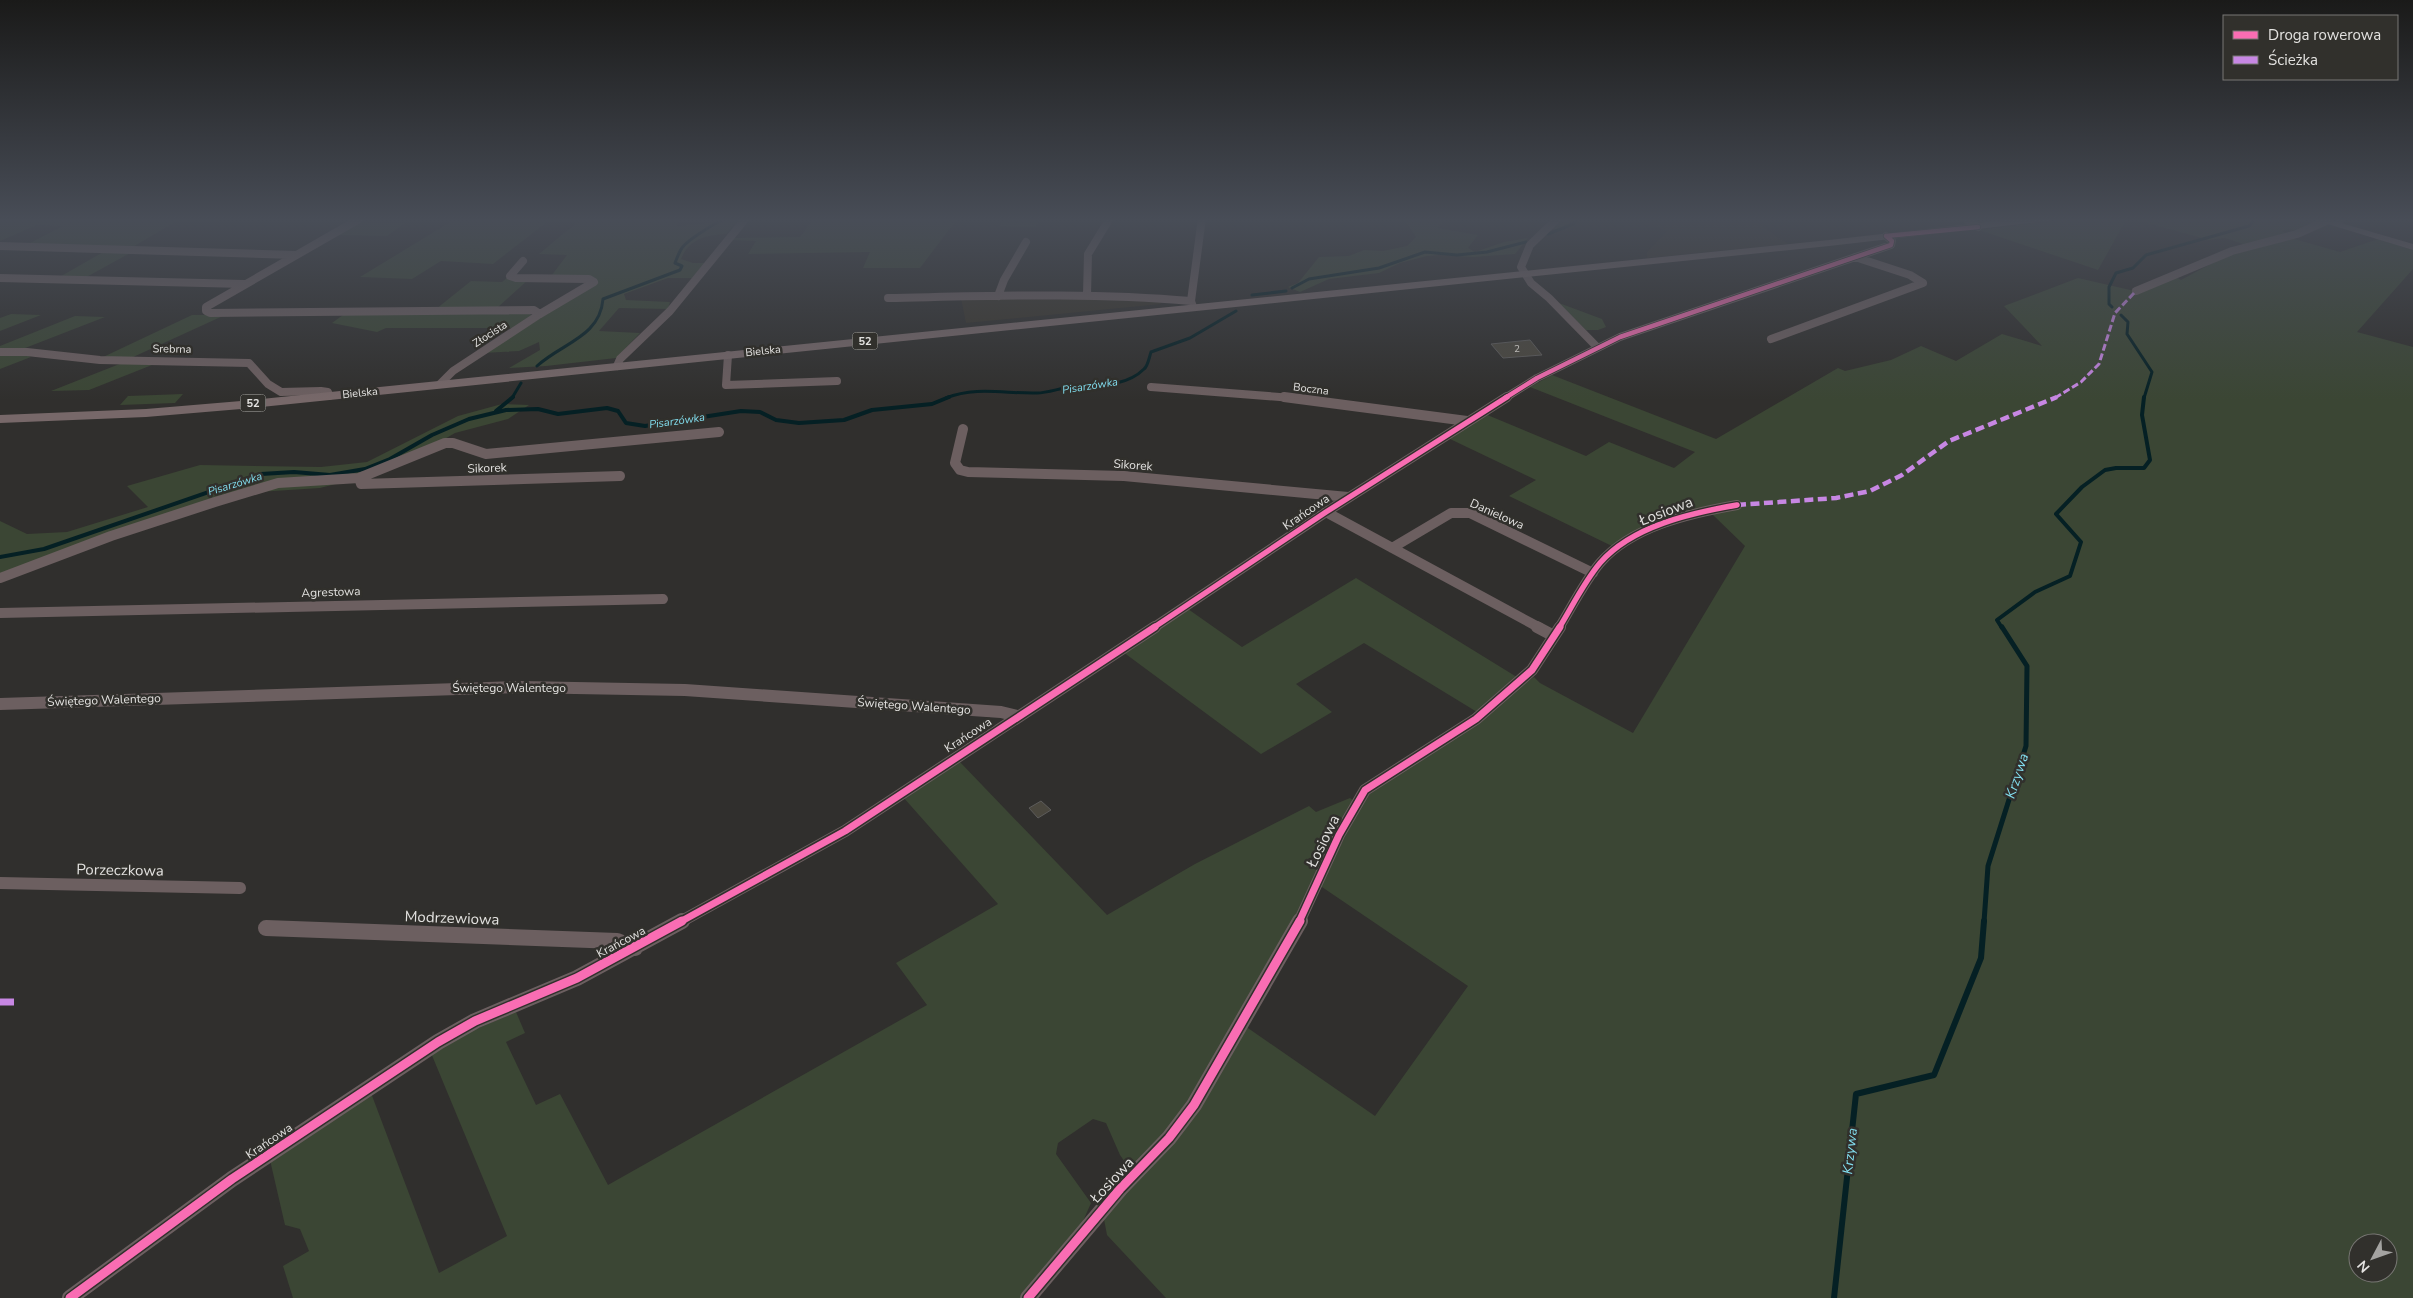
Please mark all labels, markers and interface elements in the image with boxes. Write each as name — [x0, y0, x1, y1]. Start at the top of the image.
legend — [2223, 15, 2398, 80]
text: Droga rowerowa — [2268, 25, 2381, 45]
text: Ścieżka — [2268, 49, 2318, 70]
street label: Złocista — [470, 317, 510, 351]
road number: 52 — [852, 332, 878, 350]
street label: Srebrna — [152, 341, 192, 357]
street label: Bielska — [745, 342, 782, 360]
house number: 2 — [1514, 342, 1520, 356]
water label: Pisarzówka — [1061, 374, 1119, 398]
street label: Boczna — [1292, 379, 1330, 399]
street label: Bielska — [342, 384, 379, 402]
road number: 52 — [240, 394, 266, 412]
water label: Pisarzówka — [648, 410, 706, 432]
street label: Sikorek — [1113, 456, 1154, 474]
street label: Sikorek — [467, 459, 508, 477]
water label: Pisarzówka — [206, 469, 264, 499]
street label: Krańcowa — [1279, 490, 1333, 534]
street label: Łosiowa — [1635, 492, 1696, 531]
street label: Danielowa — [1467, 495, 1527, 533]
street label: Agrestowa — [301, 583, 361, 601]
street label: Świętego Walentego — [452, 680, 566, 696]
street label: Świętego Walentego — [47, 690, 161, 710]
street label: Świętego Walentego — [857, 694, 972, 718]
street label: Krańcowa — [941, 714, 995, 756]
water label: Krzywa — [2001, 751, 2033, 801]
street label: Łosiowa — [1301, 812, 1344, 871]
street label: Porzeczkowa — [76, 859, 164, 881]
street label: Modrzewiowa — [404, 906, 500, 930]
street label: Krańcowa — [594, 922, 648, 962]
street label: Krańcowa — [242, 1119, 296, 1163]
water label: Krzywa — [1838, 1127, 1862, 1175]
street label: Łosiowa — [1085, 1153, 1138, 1208]
north arrow — [2348, 1233, 2398, 1283]
text: N — [2353, 1256, 2374, 1276]

